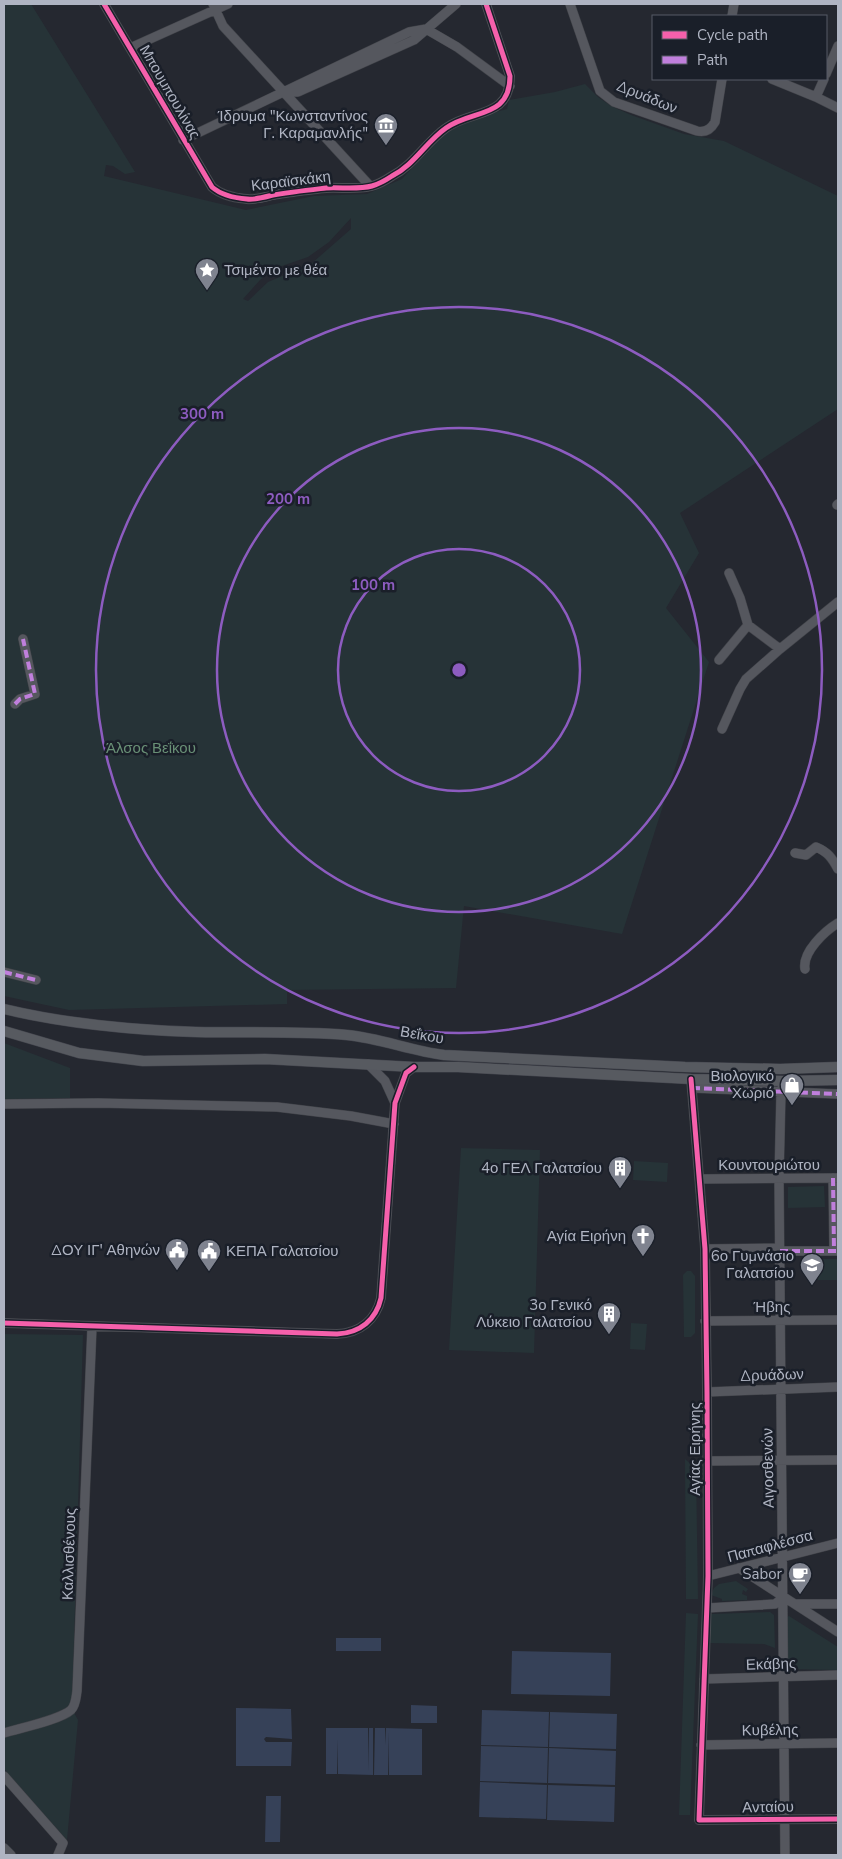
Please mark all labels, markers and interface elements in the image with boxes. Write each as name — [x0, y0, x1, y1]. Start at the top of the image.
legend — [652, 15, 827, 80]
text: Cycle path — [697, 25, 768, 45]
street label: Μπουμπουλίνας — [135, 41, 205, 143]
text: Path — [697, 50, 728, 70]
street label: Δρυάδων — [614, 76, 680, 118]
place label: Ίδρυμα "Κωνσταντίνος Γ. Καραμανλής" — [217, 106, 368, 143]
museum icon: Ίδρυμα "Κωνσταντίνος Γ. Καραμανλής" — [373, 112, 399, 146]
street label: Καραϊσκάκη — [250, 166, 332, 196]
place icon: Τσιμέντο με θέα — [194, 257, 220, 291]
place label: Τσιμέντο με θέα — [224, 260, 328, 280]
text: 300 m — [180, 404, 224, 424]
text: 200 m — [266, 489, 310, 509]
text: 100 m — [351, 575, 395, 595]
centre of rings — [450, 661, 468, 679]
park label: Άλσος Βεΐκου — [106, 738, 196, 758]
street label: Βεΐκου — [399, 1021, 445, 1049]
place label: Βιολογικό Χωριό — [710, 1066, 774, 1103]
shop icon: Βιολογικό Χωριό — [779, 1072, 805, 1106]
building icon: 4ο ΓΕΛ Γαλατσίου — [607, 1155, 633, 1189]
street label: Κουντουριώτου — [718, 1155, 820, 1175]
place label: 4ο ΓΕΛ Γαλατσίου — [481, 1158, 602, 1178]
church icon: Αγία Ειρήνη — [630, 1223, 656, 1257]
place label: Αγία Ειρήνη — [547, 1226, 626, 1246]
public building icon: ΔΟΥ ΙΓ' Αθηνών — [164, 1237, 190, 1271]
public building icon: ΚΕΠΑ Γαλατσίου — [196, 1238, 222, 1272]
place label: ΔΟΥ ΙΓ' Αθηνών — [51, 1240, 160, 1260]
place label: ΚΕΠΑ Γαλατσίου — [226, 1241, 338, 1261]
place label: 6ο Γυμνάσιο Γαλατσίου — [711, 1246, 794, 1283]
school or university icon: 6ο Γυμνάσιο Γαλατσίου — [799, 1252, 825, 1286]
place label: 3ο Γενικό Λύκειο Γαλατσίου — [476, 1295, 592, 1332]
street label: Ήβης — [753, 1297, 790, 1317]
building icon: 3ο Γενικό Λύκειο Γαλατσίου — [596, 1301, 622, 1335]
street label: Δρυάδων — [740, 1364, 804, 1386]
street label: Αγίας Ειρήνης — [685, 1402, 705, 1496]
street label: Αιγοσθενών — [757, 1428, 779, 1508]
street label: Καλλισθένους — [57, 1507, 81, 1601]
street label: Παπαφλέσσα — [725, 1525, 815, 1567]
cafe icon: Sabor — [787, 1561, 813, 1595]
place label: Sabor — [742, 1564, 783, 1584]
street label: Εκάβης — [746, 1653, 796, 1675]
street label: Κυβέλης — [742, 1720, 798, 1740]
street label: Ανταίου — [742, 1797, 794, 1817]

